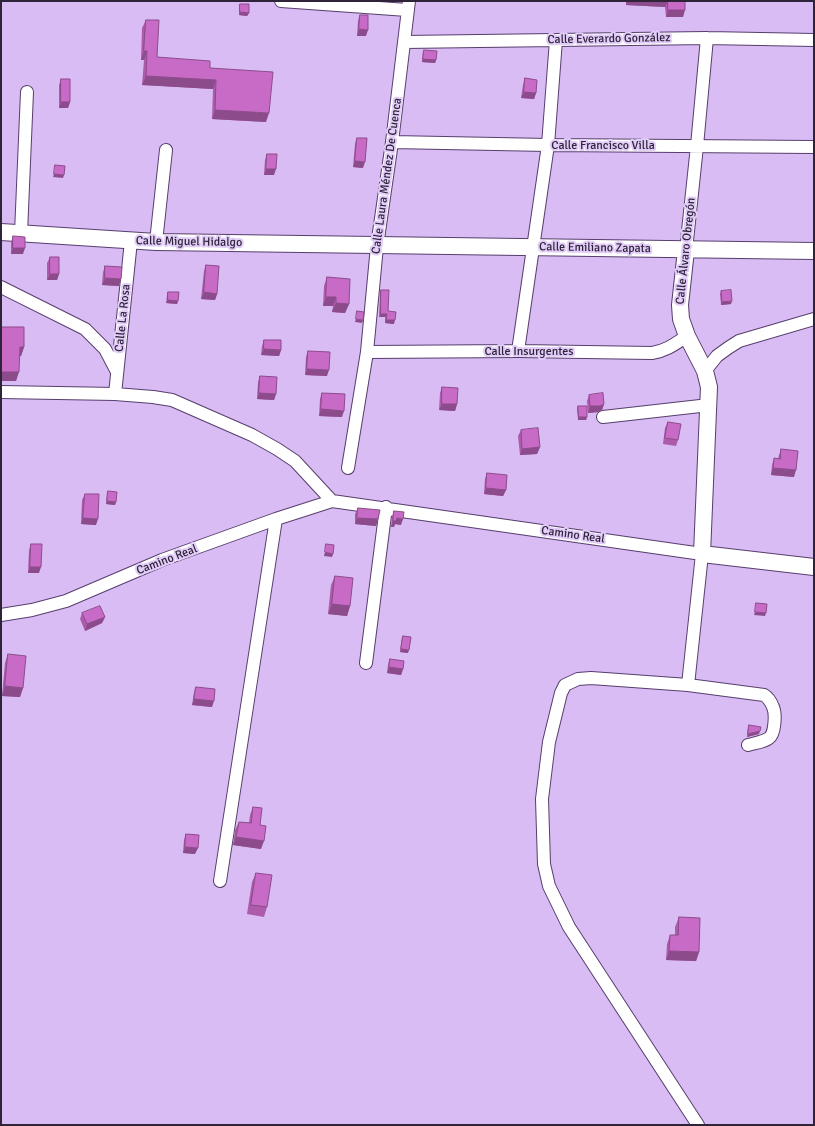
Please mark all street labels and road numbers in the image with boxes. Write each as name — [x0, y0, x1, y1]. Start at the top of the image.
street label: Calle Everardo González — [547, 31, 671, 47]
street label: Calle Laura Méndez De Cuenca — [369, 97, 405, 255]
street label: Calle Francisco Villa — [551, 139, 655, 153]
street label: Calle Álvaro Obregón — [673, 197, 699, 305]
street label: Calle Miguel Hidalgo — [136, 234, 242, 250]
street label: Calle Emiliano Zapata — [539, 240, 651, 256]
street label: Calle La Rosa — [112, 283, 134, 353]
street label: Calle Insurgentes — [484, 345, 574, 359]
street label: Camino Real — [540, 523, 606, 547]
street label: Camino Real — [134, 542, 200, 578]

